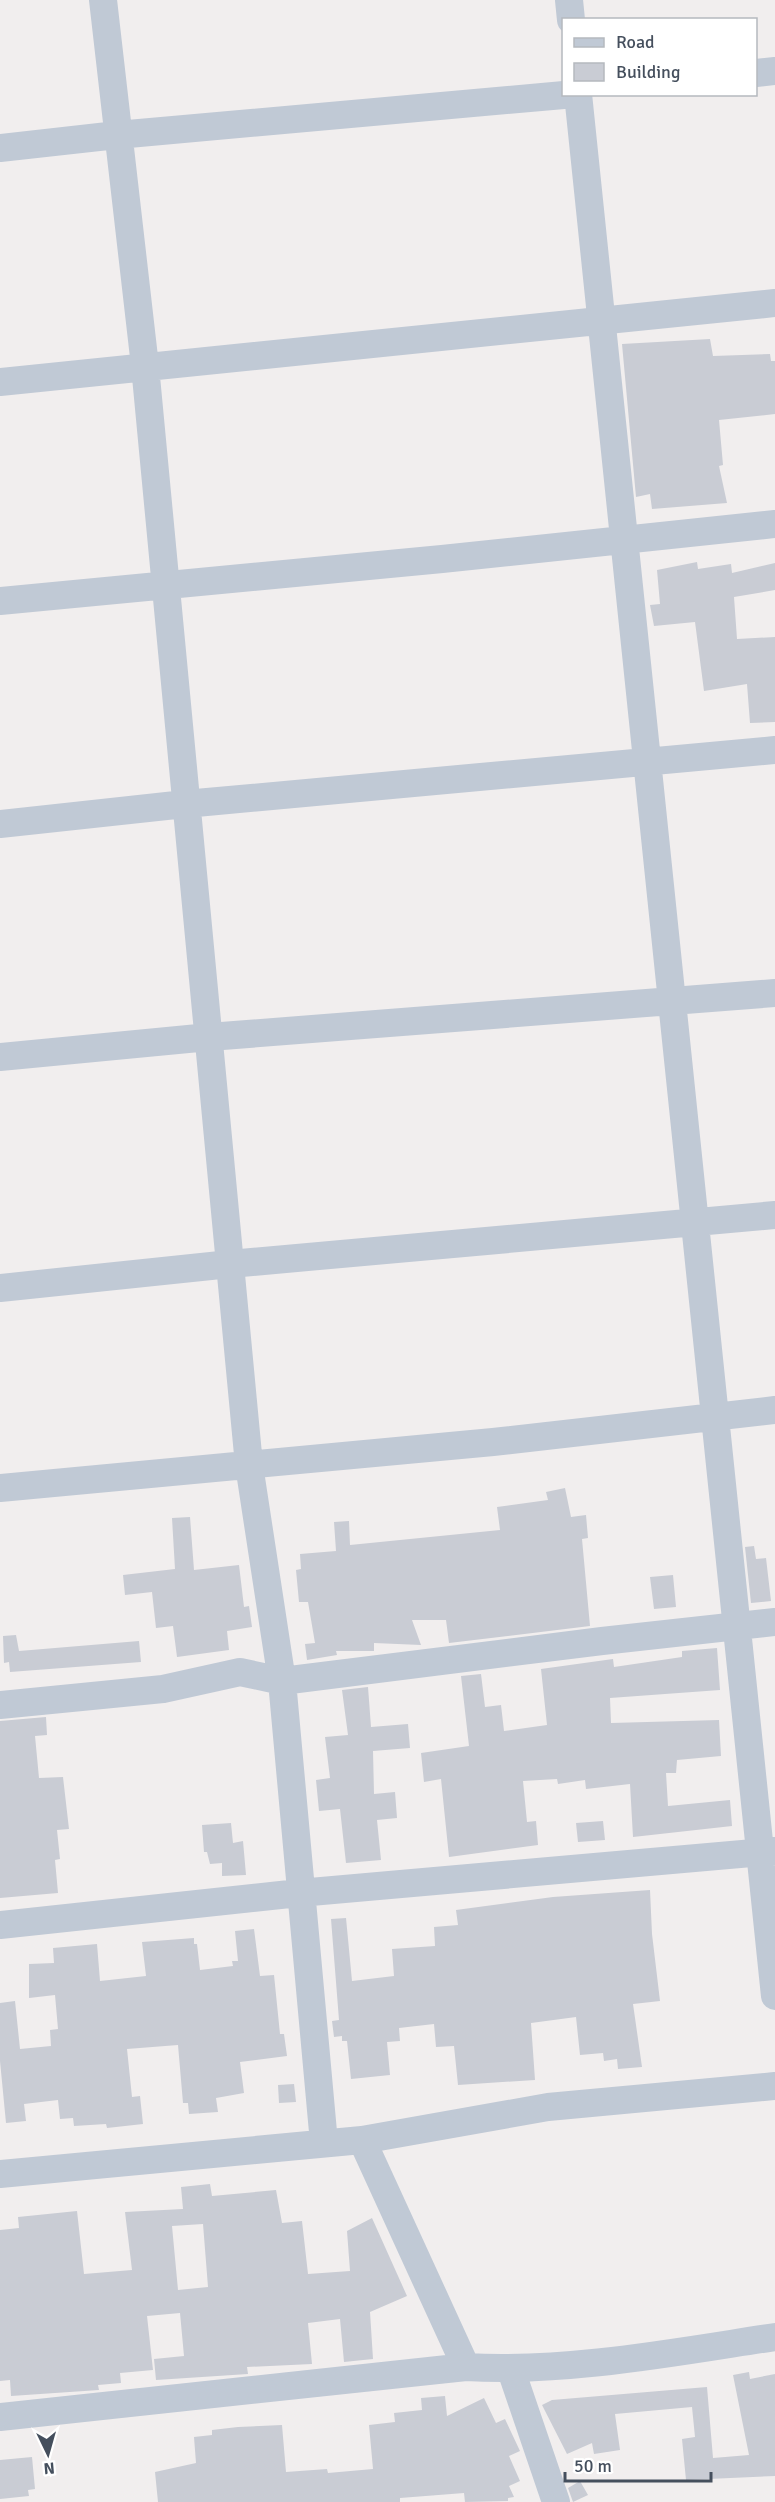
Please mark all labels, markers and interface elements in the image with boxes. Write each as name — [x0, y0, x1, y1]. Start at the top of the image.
legend — [562, 18, 757, 96]
text: Road — [616, 31, 655, 53]
text: Building — [616, 61, 680, 83]
north arrow — [18, 2424, 78, 2484]
scale bar — [565, 2445, 710, 2483]
text: 50 m — [574, 2455, 612, 2477]
text: N — [43, 2457, 56, 2478]

